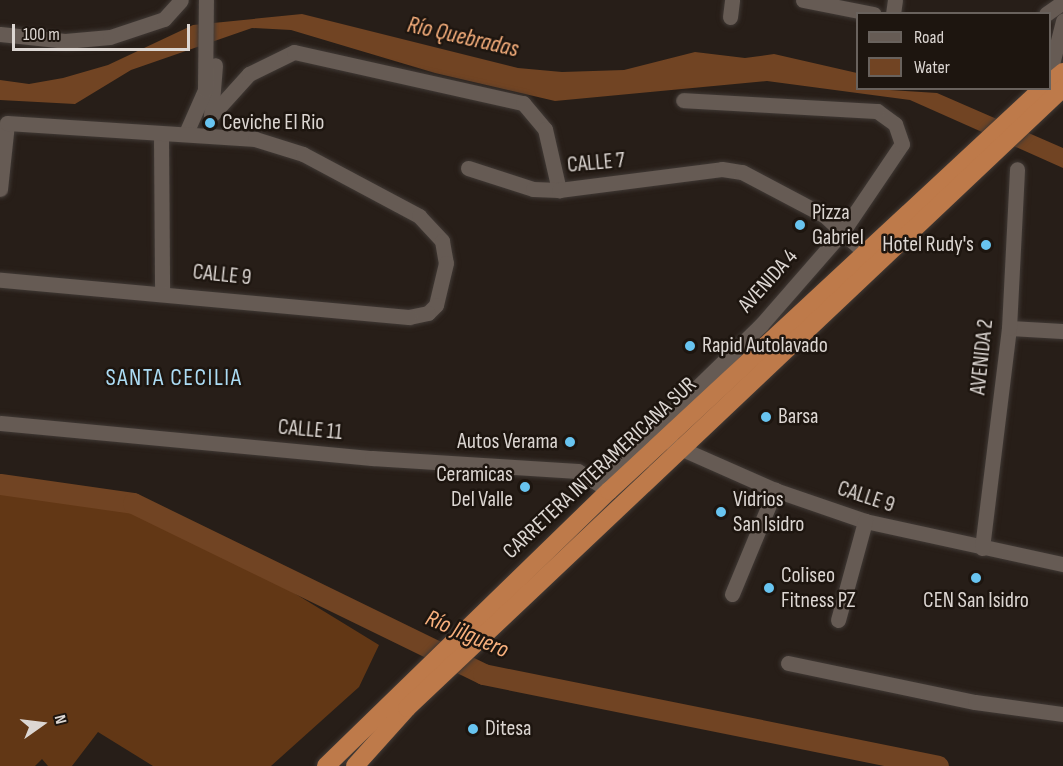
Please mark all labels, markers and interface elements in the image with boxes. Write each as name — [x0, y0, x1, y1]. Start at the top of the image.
water label: Río Quebradas — [405, 10, 521, 64]
scale bar — [15, 12, 194, 50]
legend — [856, 12, 1051, 90]
text: 100 m — [23, 24, 60, 45]
text: Road — [914, 27, 944, 48]
text: Water — [914, 57, 950, 78]
place label: Ceviche El Rio — [222, 110, 324, 136]
marker: Ceviche El Rio — [203, 116, 217, 130]
street label: CALLE 7 — [566, 147, 626, 179]
place label: Pizza Gabriel — [812, 199, 864, 250]
marker: Pizza Gabriel — [793, 218, 807, 232]
place label: Hotel Rudy's — [882, 232, 974, 258]
marker: Hotel Rudy's — [979, 238, 993, 252]
street label: AVENIDA 4 — [733, 244, 803, 318]
street label: CALLE 9 — [191, 259, 253, 291]
street label: AVENIDA 2 — [965, 318, 999, 396]
place label: Rapid Autolavado — [702, 333, 828, 359]
marker: Rapid Autolavado — [683, 339, 697, 353]
district label: SANTA CECILIA — [106, 364, 242, 392]
street label: CARRETERA INTERAMERICANA SUR — [498, 371, 702, 565]
place label: Barsa — [778, 404, 819, 430]
marker: Barsa — [759, 410, 773, 424]
street label: CALLE 11 — [277, 414, 343, 446]
place label: Autos Verama — [457, 429, 558, 455]
marker: Autos Verama — [563, 435, 577, 449]
place label: Ceramicas Del Valle — [436, 461, 513, 512]
street label: CALLE 9 — [834, 475, 898, 519]
marker: Ceramicas Del Valle — [518, 480, 532, 494]
place label: Vidrios San Isidro — [733, 486, 804, 538]
marker: Vidrios San Isidro — [714, 505, 728, 519]
place label: Coliseo Fitness PZ — [781, 562, 856, 614]
marker: CEN San Isidro — [969, 571, 983, 585]
marker: Coliseo Fitness PZ — [762, 581, 776, 595]
place label: CEN San Isidro — [923, 588, 1029, 614]
water label: Río Jilguero — [421, 604, 513, 664]
north arrow — [12, 694, 72, 754]
text: N — [50, 713, 70, 726]
place label: Ditesa — [485, 716, 532, 742]
marker: Ditesa — [466, 722, 480, 736]

